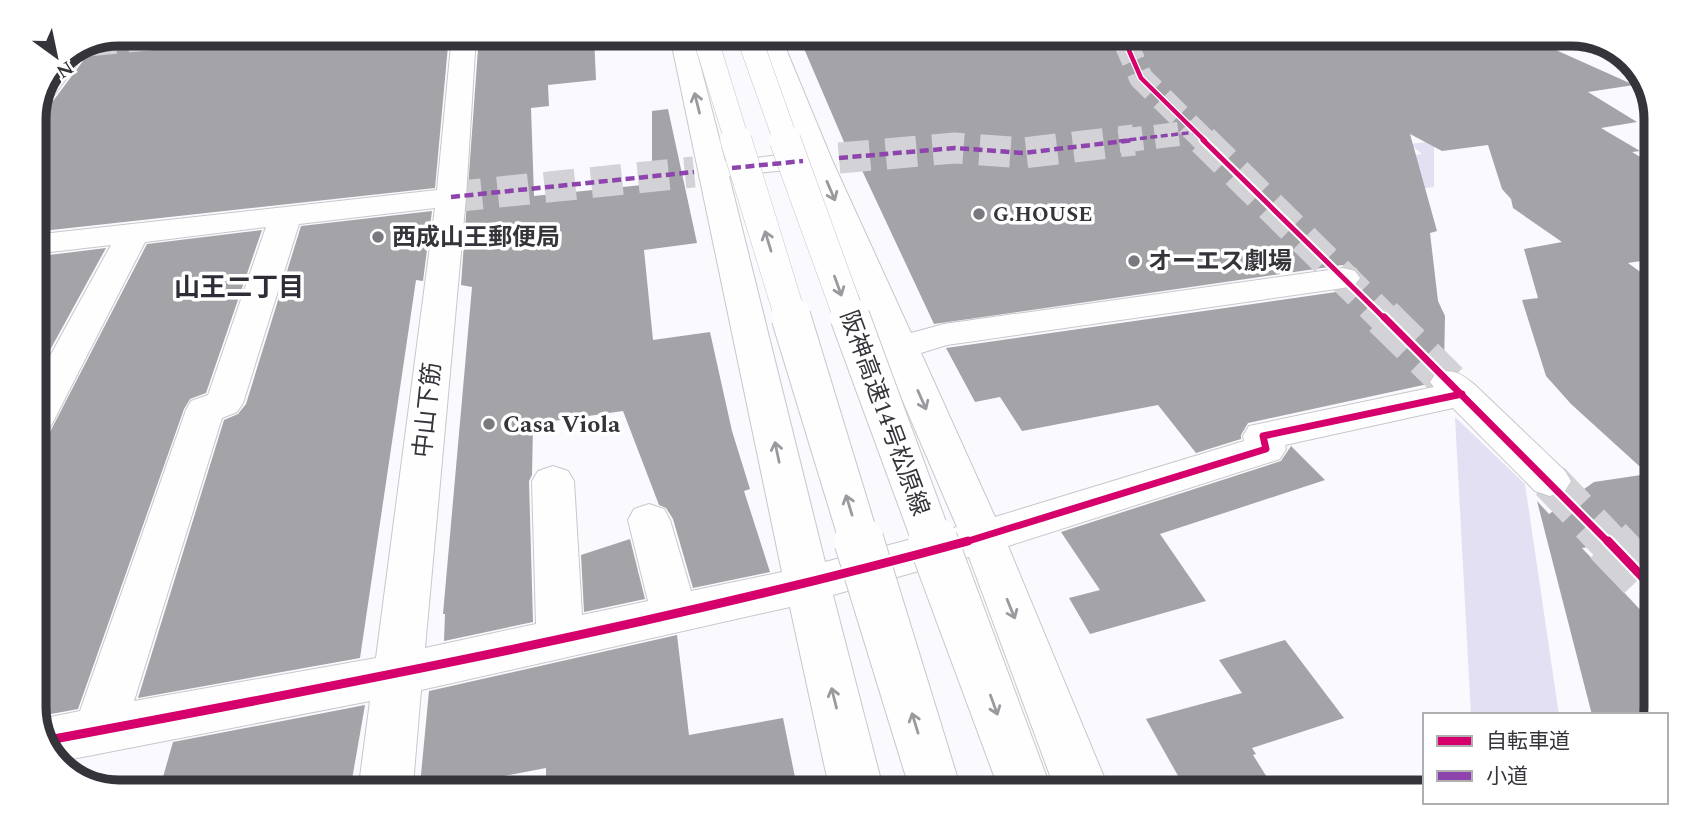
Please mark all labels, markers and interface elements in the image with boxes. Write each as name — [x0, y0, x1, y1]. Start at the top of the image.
north arrow — [21, 21, 91, 91]
text: N — [50, 53, 79, 85]
one-way arrow — [690, 93, 703, 115]
one-way arrow — [825, 180, 838, 202]
place label: G.HOUSE — [993, 199, 1092, 231]
marker: G.HOUSE — [971, 206, 987, 222]
place label: 西成山王郵便局 — [392, 220, 560, 256]
marker: 西成山王郵便局 — [370, 229, 386, 245]
one-way arrow — [761, 230, 774, 252]
place label: オーエス劇場 — [1148, 244, 1292, 280]
marker: オーエス劇場 — [1126, 253, 1142, 269]
district label: 山王二丁目 — [174, 268, 304, 308]
one-way arrow — [833, 274, 845, 296]
street label: 阪神高速14号松原線 — [830, 306, 938, 521]
street label: 中山下筋 — [405, 360, 451, 460]
one-way arrow — [916, 389, 929, 410]
place label: Casa Viola — [503, 407, 621, 443]
marker: Casa Viola — [481, 416, 497, 432]
one-way arrow — [769, 441, 783, 464]
one-way arrow — [842, 494, 855, 516]
one-way arrow — [1006, 598, 1019, 620]
one-way arrow — [827, 687, 840, 709]
one-way arrow — [989, 694, 1002, 716]
one-way arrow — [908, 712, 921, 734]
legend — [1423, 713, 1668, 804]
text: 自転車道 — [1486, 726, 1570, 758]
text: 小道 — [1486, 761, 1528, 793]

